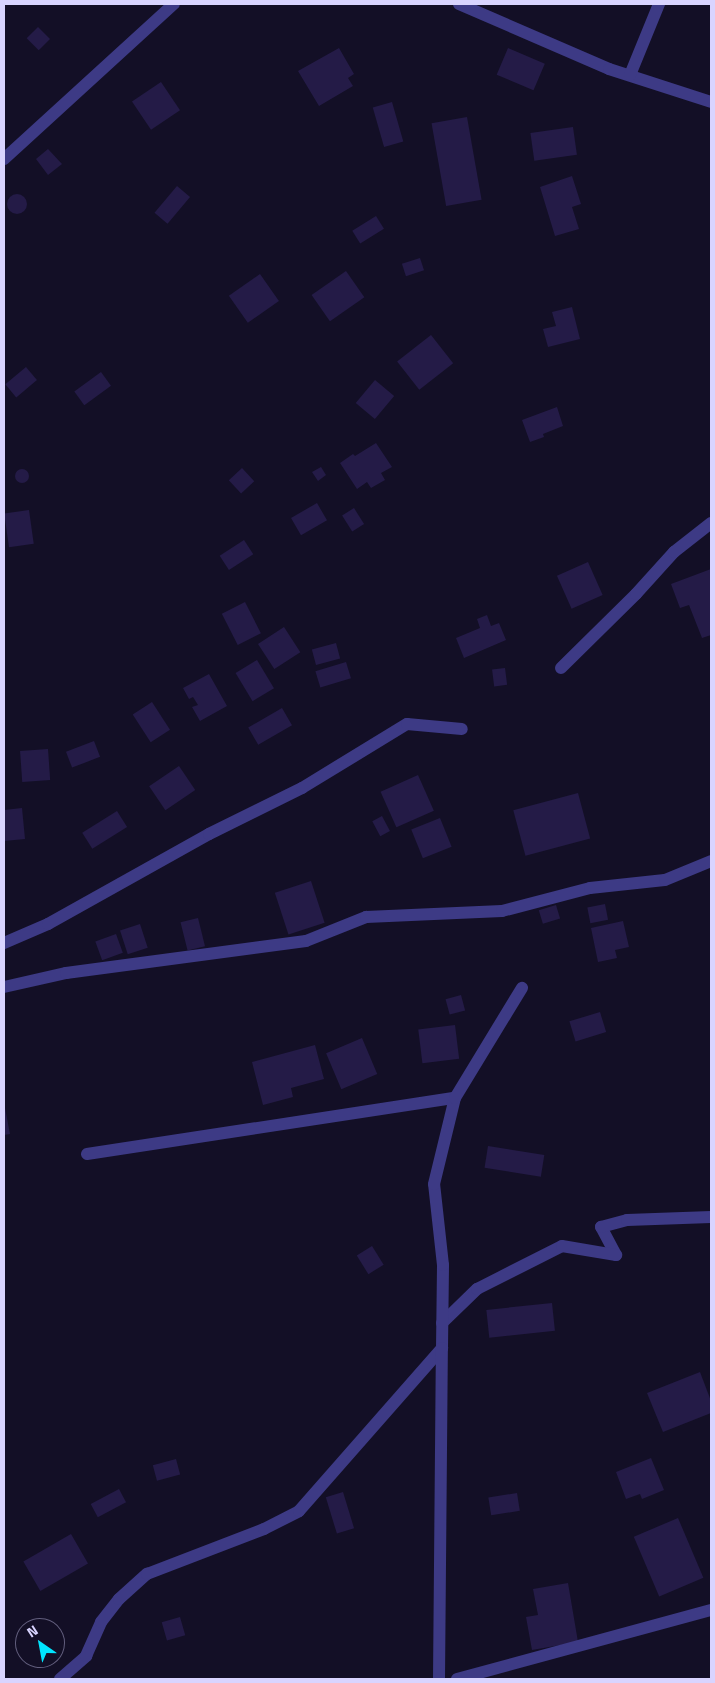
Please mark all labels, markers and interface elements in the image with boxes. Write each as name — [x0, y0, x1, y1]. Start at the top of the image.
north arrow — [15, 1618, 65, 1668]
text: N — [22, 1619, 42, 1642]

